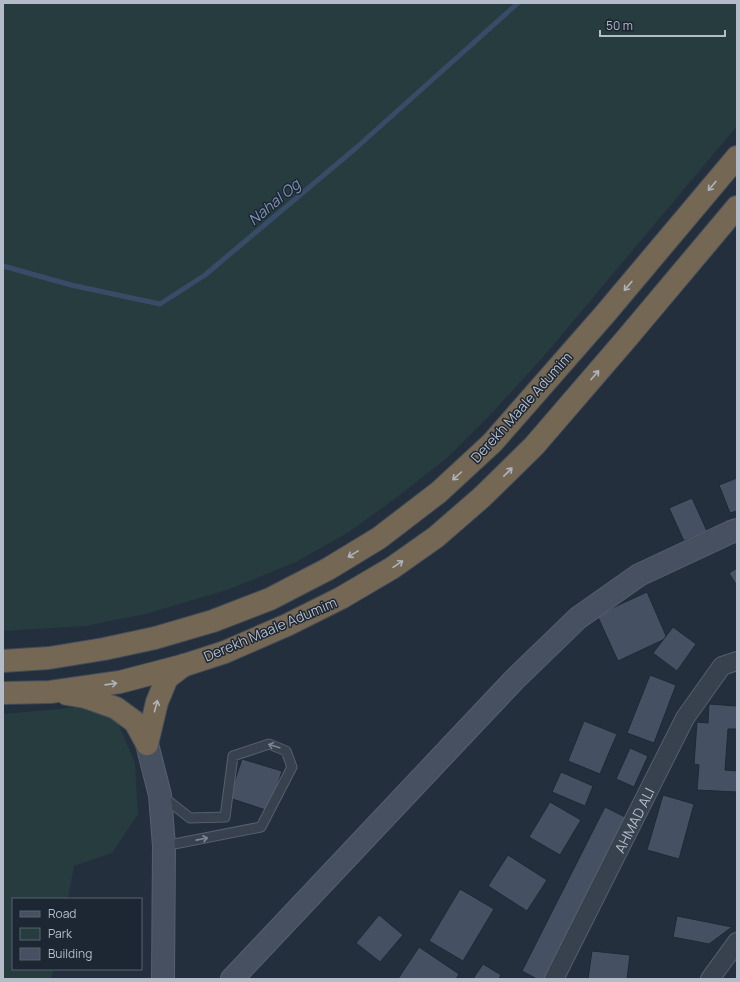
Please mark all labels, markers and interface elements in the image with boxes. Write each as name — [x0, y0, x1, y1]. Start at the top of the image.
scale bar — [600, 12, 725, 38]
text: 50 m — [606, 17, 633, 34]
water label: Nahal Og — [243, 173, 305, 230]
one-way arrow — [707, 181, 716, 192]
one-way arrow — [624, 281, 633, 291]
street label: Derekh Maale Adumim — [466, 347, 576, 466]
one-way arrow — [590, 370, 599, 381]
one-way arrow — [503, 467, 513, 477]
one-way arrow — [452, 471, 462, 480]
one-way arrow — [347, 550, 359, 558]
one-way arrow — [392, 560, 403, 568]
street label: Derekh Maale Adumim — [201, 592, 340, 666]
one-way arrow — [104, 680, 117, 687]
one-way arrow — [153, 700, 160, 713]
one-way arrow — [267, 742, 280, 749]
street label: AHMAD ALI — [610, 784, 658, 856]
one-way arrow — [196, 834, 209, 842]
legend — [12, 898, 142, 970]
text: Road — [48, 905, 76, 922]
text: Park — [48, 925, 73, 942]
text: Building — [48, 945, 92, 962]

